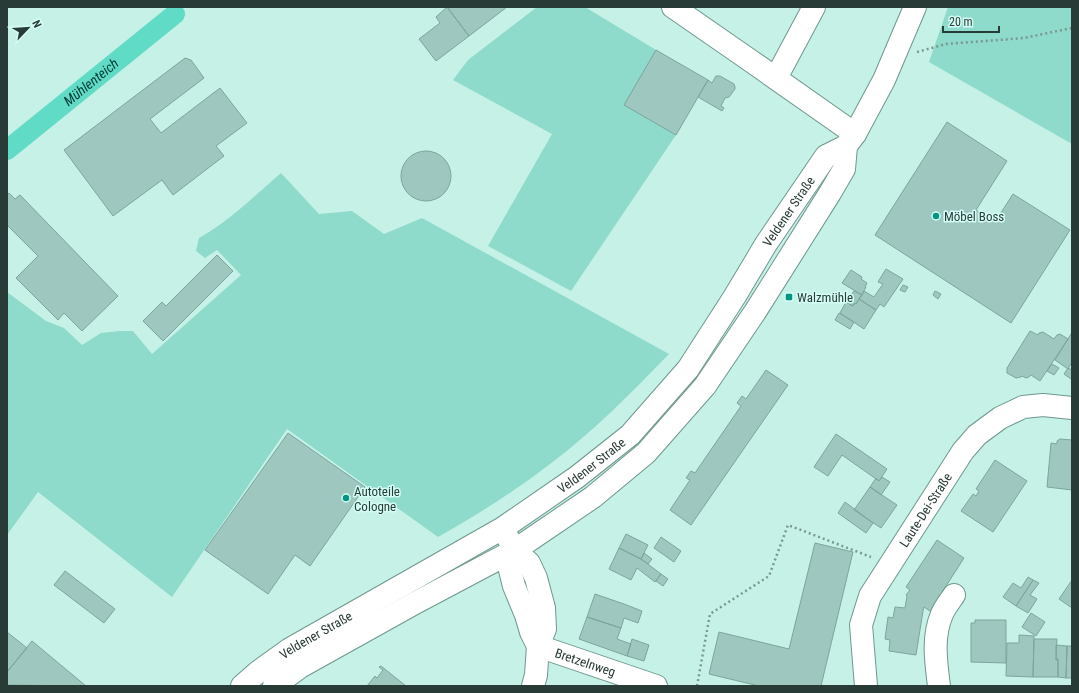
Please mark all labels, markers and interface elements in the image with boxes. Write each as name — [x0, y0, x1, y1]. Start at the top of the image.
north arrow — [8, 8, 48, 48]
scale bar — [943, 8, 999, 34]
text: 20 m — [949, 15, 973, 29]
text: N — [29, 18, 44, 30]
water label: Mühlenteich — [60, 55, 122, 109]
street label: Veldener Straße — [760, 174, 818, 249]
place label: Möbel Boss — [944, 209, 1004, 224]
marker: Möbel Boss — [931, 211, 941, 221]
place label: Walzmühle — [797, 290, 853, 305]
marker: Walzmühle — [784, 292, 794, 302]
street label: Veldener Straße — [555, 435, 628, 496]
street label: Laute-Dei-Straße — [896, 470, 955, 550]
place label: Autoteile Cologne — [354, 484, 400, 514]
marker: Autoteile Cologne — [341, 493, 351, 503]
street label: Veldener Straße — [277, 608, 355, 662]
street label: Bretzelnweg — [553, 645, 617, 680]

